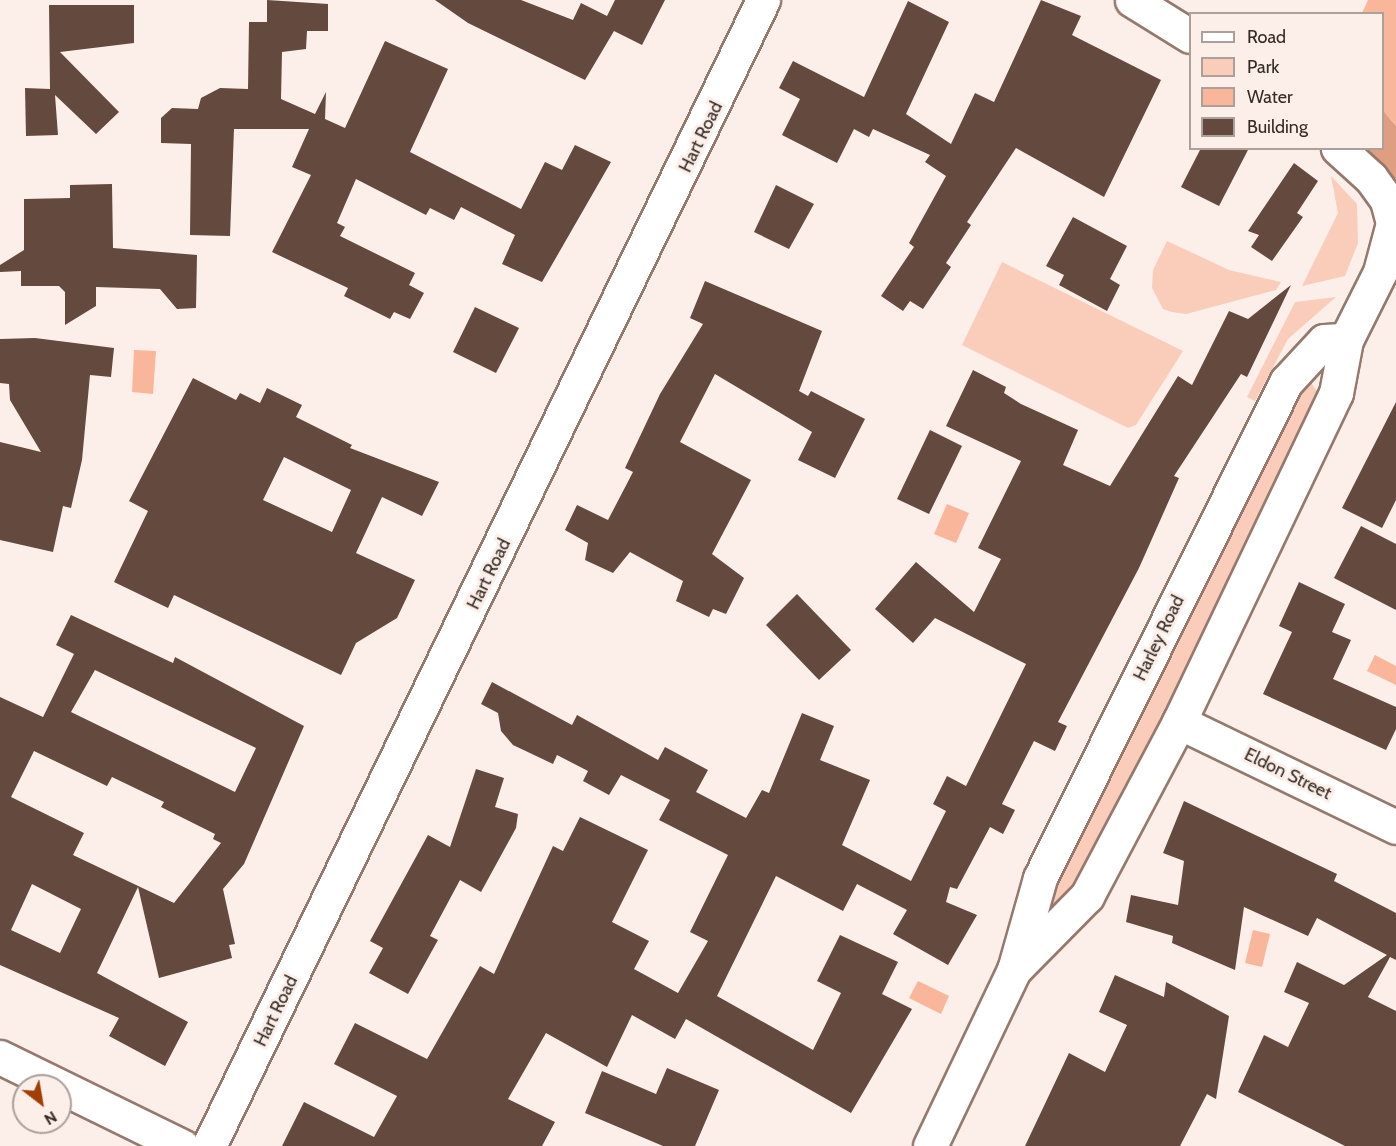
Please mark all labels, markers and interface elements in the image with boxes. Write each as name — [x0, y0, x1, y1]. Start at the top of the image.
legend — [1189, 12, 1384, 150]
text: Road — [1247, 26, 1286, 48]
text: Park — [1247, 56, 1279, 78]
text: Water — [1247, 86, 1293, 108]
street label: Hart Road — [675, 98, 727, 176]
text: Building — [1247, 116, 1308, 138]
street label: Hart Road — [463, 535, 515, 613]
street label: Harley Road — [1129, 592, 1189, 684]
street label: Eldon Street — [1241, 744, 1335, 804]
street label: Hart Road — [250, 972, 302, 1050]
north arrow — [12, 1074, 72, 1134]
text: N — [41, 1107, 60, 1129]

